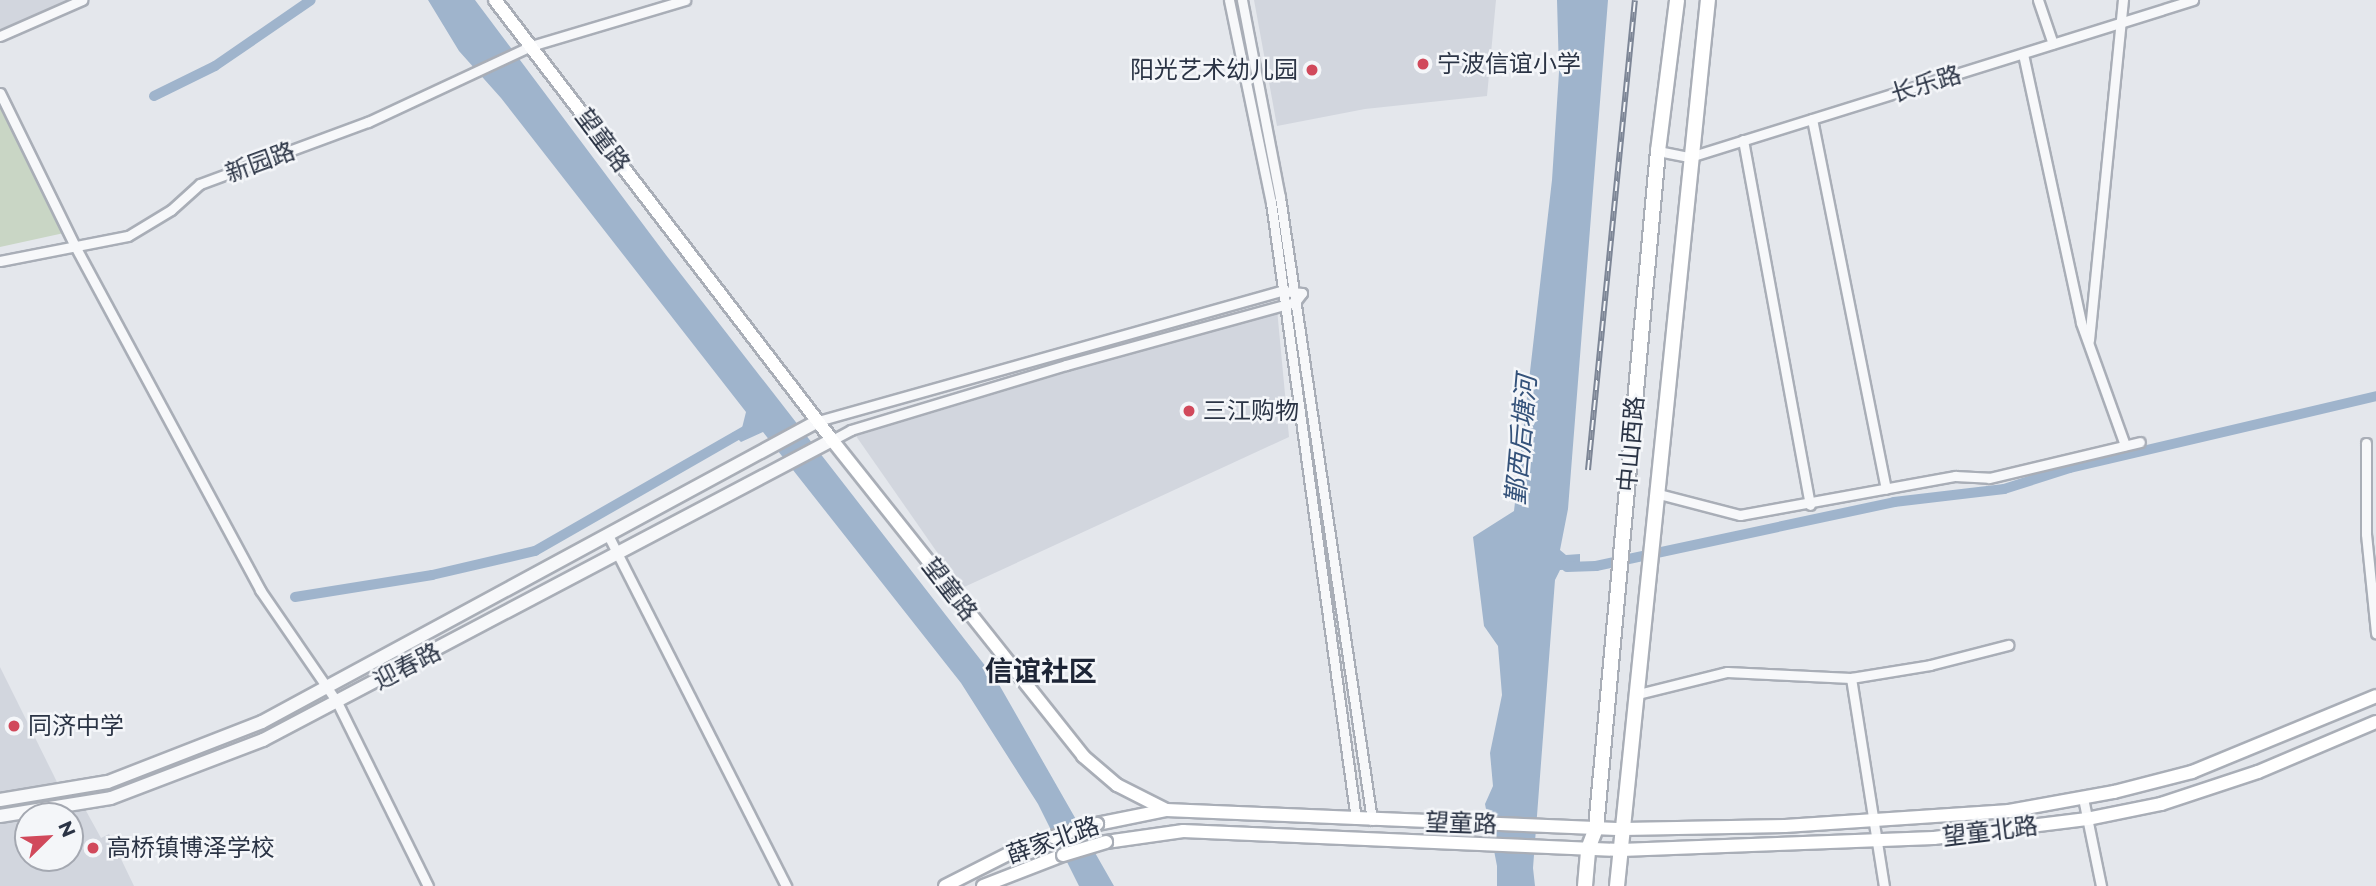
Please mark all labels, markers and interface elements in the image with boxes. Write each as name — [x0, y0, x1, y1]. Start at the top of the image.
place label: 宁波信谊小学 — [1437, 50, 1581, 78]
place label: 阳光艺术幼儿园 — [1130, 56, 1298, 84]
marker: 宁波信谊小学 — [1415, 56, 1431, 72]
street label: 长乐路 — [1887, 60, 1965, 108]
marker: 阳光艺术幼儿园 — [1304, 62, 1320, 78]
street label: 望童路 — [570, 103, 636, 177]
street label: 新园路 — [221, 136, 299, 188]
water label: 鄞西后塘河 — [1501, 374, 1543, 506]
street label: 中山西路 — [1612, 395, 1650, 493]
place label: 三江购物 — [1203, 397, 1299, 425]
marker: 三江购物 — [1181, 403, 1197, 419]
street label: 望童路 — [916, 552, 984, 626]
street label: 迎春路 — [368, 637, 446, 695]
district label: 信谊社区 — [985, 654, 1097, 688]
place label: 同济中学 — [28, 712, 124, 740]
marker: 同济中学 — [6, 718, 22, 734]
north arrow — [14, 802, 84, 872]
street label: 望童路 — [1425, 807, 1497, 839]
street label: 薛家北路 — [1003, 811, 1103, 869]
street label: 望童北路 — [1941, 811, 2039, 851]
text: N — [53, 817, 80, 841]
place label: 高桥镇博泽学校 — [107, 834, 275, 862]
marker: 高桥镇博泽学校 — [85, 840, 101, 856]

